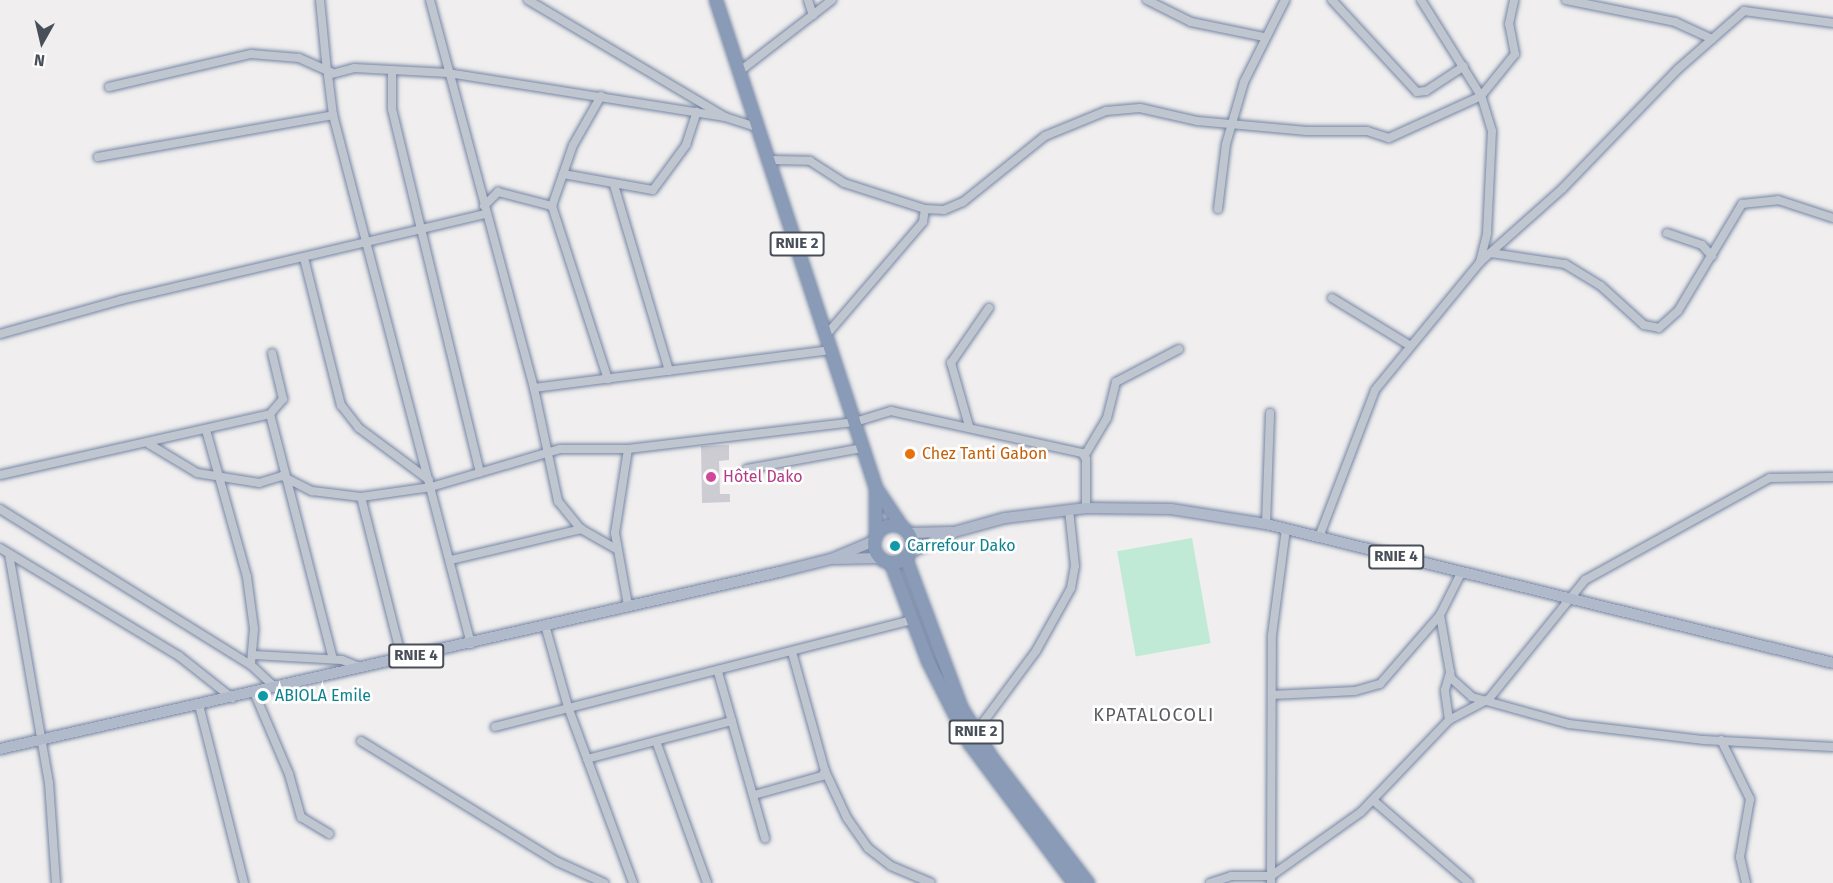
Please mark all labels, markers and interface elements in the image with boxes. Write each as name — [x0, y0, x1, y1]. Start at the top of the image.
north arrow — [12, 12, 72, 72]
text: N — [33, 50, 46, 70]
road number: RNIE 2 — [768, 232, 826, 256]
place label: Chez Tanti Gabon — [922, 444, 1047, 464]
marker: Chez Tanti Gabon — [903, 447, 917, 461]
place label: Hôtel Dako — [723, 467, 803, 487]
marker: Hôtel Dako — [704, 470, 718, 484]
place label: Carrefour Dako — [907, 536, 1016, 556]
marker: Carrefour Dako — [888, 539, 902, 553]
road number: RNIE 4 — [1368, 545, 1424, 569]
road number: RNIE 4 — [388, 644, 444, 668]
place label: ABIOLA Emile — [275, 686, 371, 706]
marker: ABIOLA Emile — [256, 689, 270, 703]
district label: KPATALOCOLI — [1093, 704, 1215, 726]
road number: RNIE 2 — [948, 720, 1004, 744]

